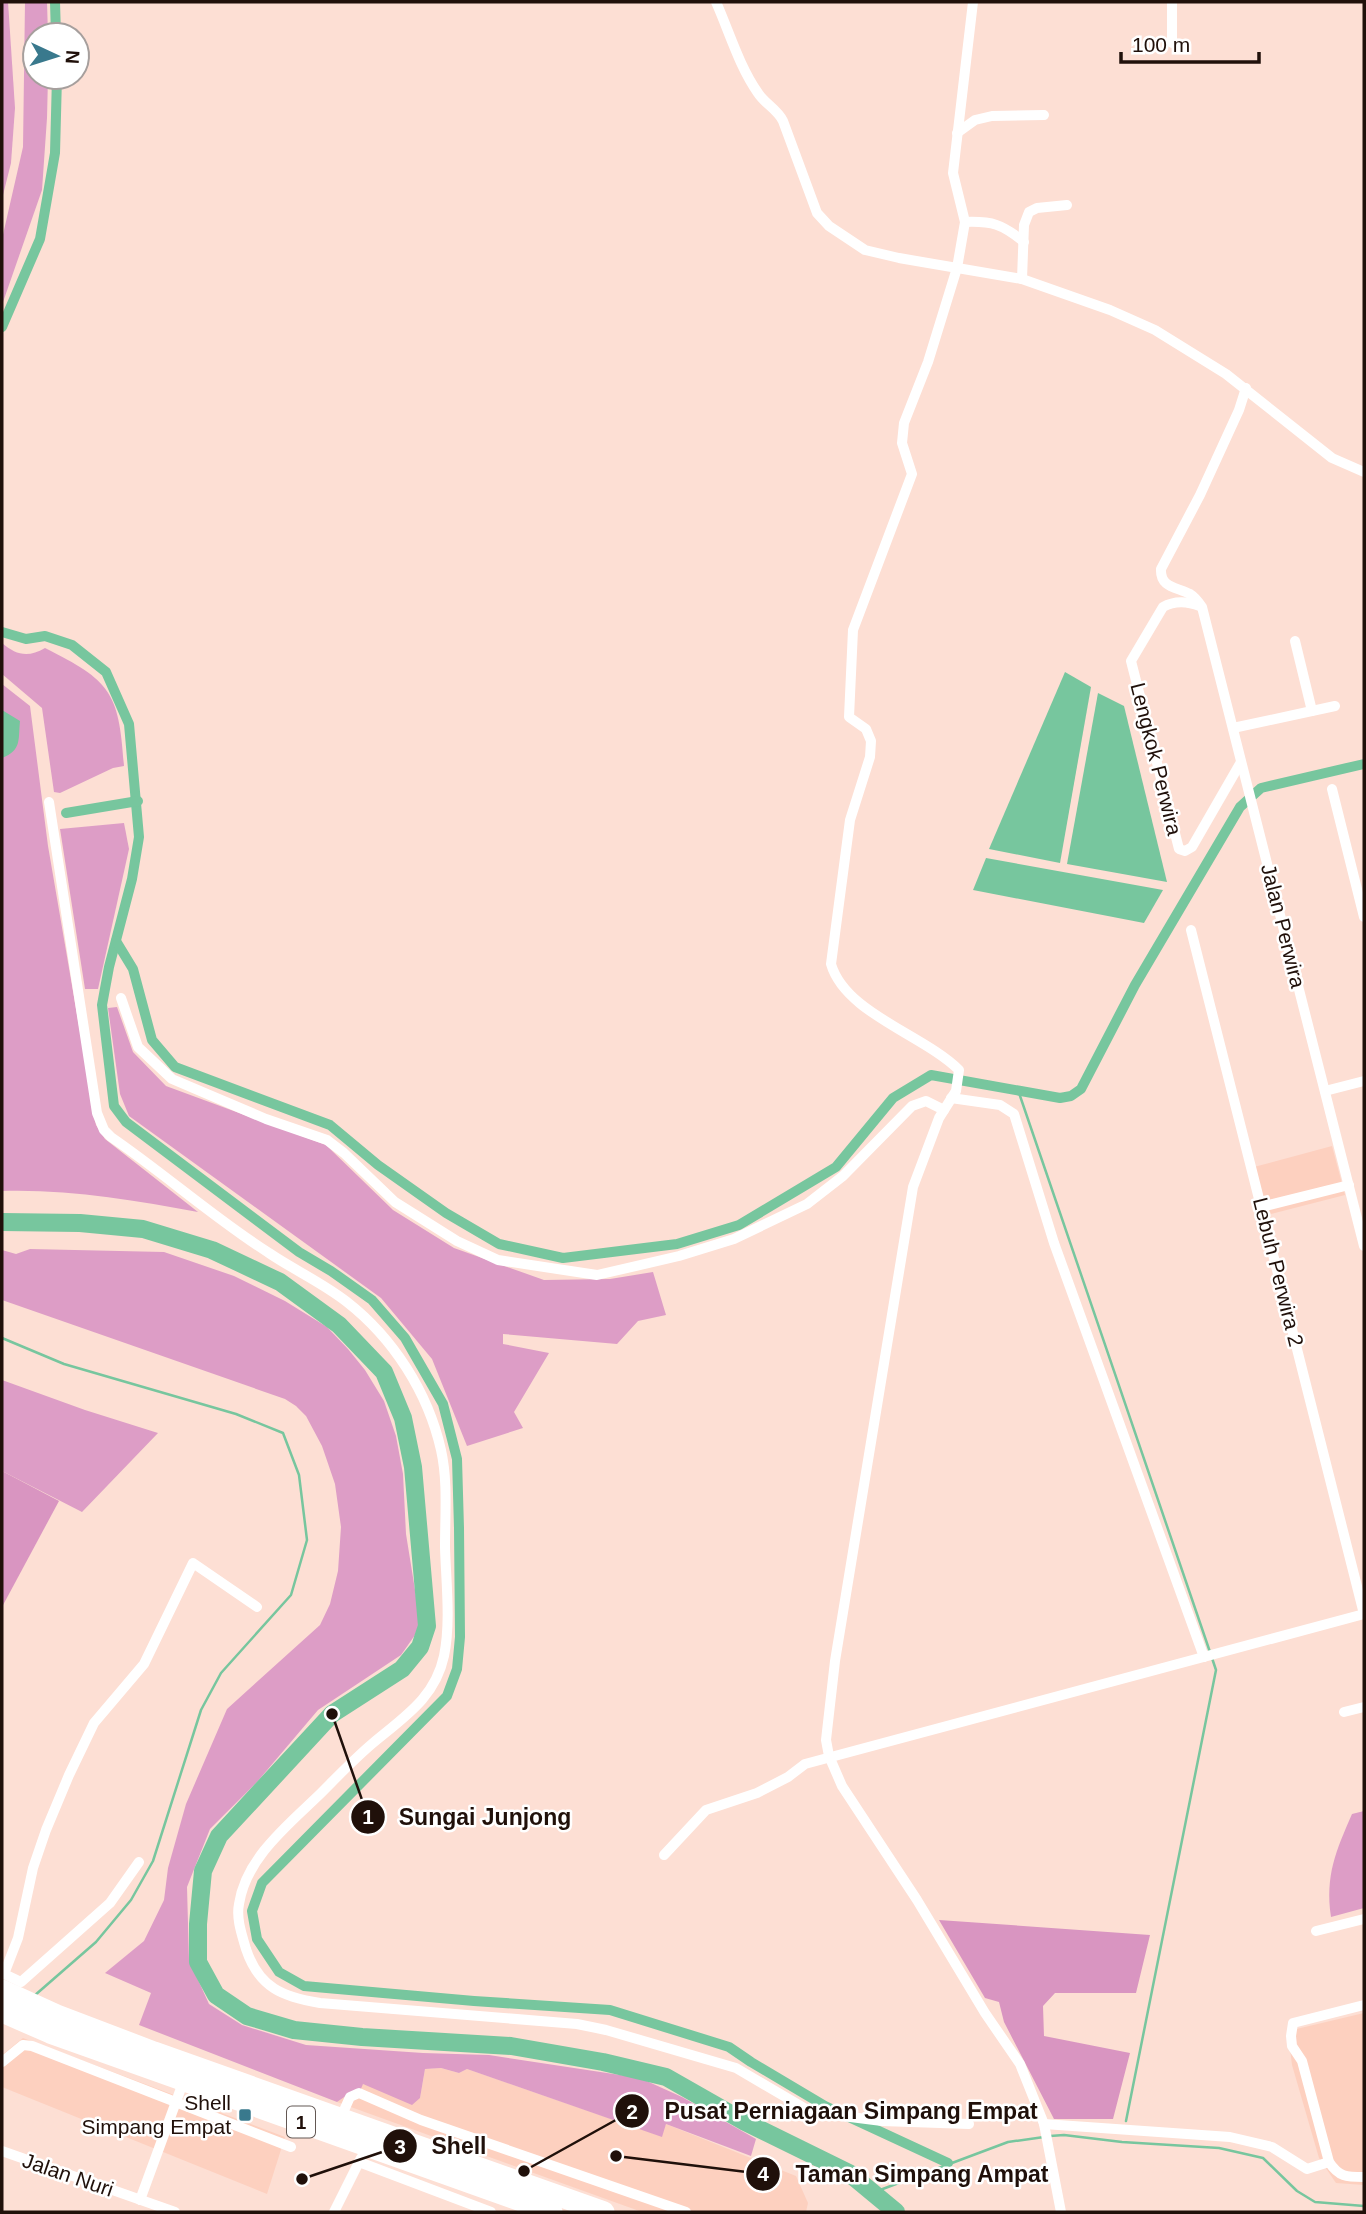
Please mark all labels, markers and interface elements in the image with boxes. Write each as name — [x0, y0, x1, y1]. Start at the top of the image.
north arrow — [21, 21, 91, 91]
scale bar — [1121, 21, 1259, 65]
text: 100 m — [1132, 33, 1190, 56]
text: N — [62, 50, 83, 65]
street label: Lengkok Perwira — [1126, 680, 1187, 838]
street label: Jalan Perwira — [1257, 861, 1310, 991]
street label: Lebuh Perwira 2 — [1249, 1195, 1308, 1349]
callout: Sungai Junjong — [350, 1795, 586, 1839]
text: Sungai Junjong — [399, 1804, 571, 1830]
text: 1 — [362, 1805, 374, 1828]
callout: Pusat Perniagaan Simpang Empat — [615, 2089, 1051, 2133]
place label: Shell Simpang Empat — [82, 2091, 231, 2138]
text: Pusat Perniagaan Simpang Empat — [664, 2098, 1038, 2124]
text: 2 — [626, 2100, 638, 2123]
road number: 1 — [287, 2106, 315, 2138]
marker: Shell Simpang Empat — [237, 2107, 253, 2123]
callout: Shell — [382, 2124, 500, 2168]
text: Shell — [432, 2133, 486, 2159]
text: 3 — [394, 2135, 406, 2158]
street label: Jalan Nuri — [20, 2148, 117, 2201]
callout: Taman Simpang Ampat — [746, 2152, 1063, 2196]
text: Taman Simpang Ampat — [795, 2161, 1049, 2187]
text: 4 — [757, 2162, 769, 2185]

